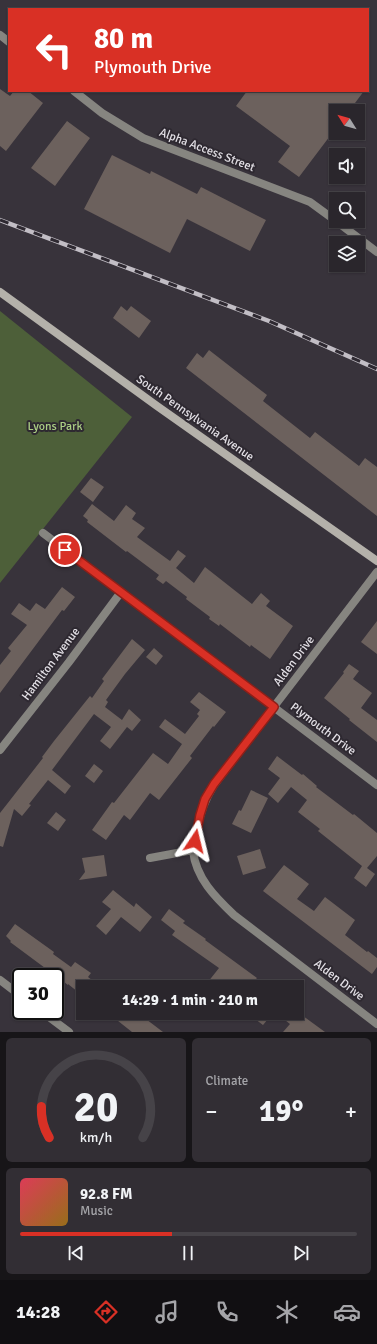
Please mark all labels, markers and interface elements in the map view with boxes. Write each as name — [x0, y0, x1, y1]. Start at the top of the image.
text: 80 m — [94, 22, 153, 56]
icon: left — [28, 24, 80, 76]
text: Plymouth Drive — [94, 56, 212, 78]
north arrow — [329, 104, 365, 140]
map controls — [329, 104, 365, 272]
street label: Alpha Access Street — [157, 125, 257, 175]
button: sound — [329, 148, 365, 184]
button: search — [329, 192, 365, 228]
button: layers — [329, 236, 365, 272]
street label: South Pennsylvania Avenue — [133, 372, 257, 464]
park label: Lyons Park — [28, 419, 82, 434]
pin — [48, 533, 82, 567]
icon: arrive — [54, 539, 76, 561]
street label: Hamilton Avenue — [19, 625, 83, 703]
street label: Alden Drive — [270, 633, 318, 689]
street label: Plymouth Drive — [287, 699, 359, 759]
position arrow — [174, 820, 216, 862]
street label: Alden Drive — [311, 956, 367, 1004]
speed limit sign: 30 — [12, 968, 64, 1020]
text: 14:29 · 1 min · 210 m — [122, 991, 258, 1009]
text: Climate — [206, 1073, 248, 1089]
text: 20 — [73, 1082, 118, 1133]
text: 19° — [259, 1093, 303, 1130]
text: − — [206, 1098, 217, 1125]
text: + — [345, 1098, 357, 1125]
text: km/h — [80, 1129, 112, 1146]
text: 92.8 FM — [80, 1185, 132, 1203]
text: Music — [80, 1203, 113, 1219]
icon: previous — [65, 1242, 87, 1264]
icon: pause — [177, 1242, 199, 1264]
icon: next — [290, 1242, 312, 1264]
icon: directions — [92, 1298, 120, 1326]
icon: music — [153, 1298, 181, 1326]
icon: phone — [213, 1298, 241, 1326]
icon: climate — [273, 1298, 301, 1326]
icon: car — [333, 1298, 361, 1326]
text: 14:28 — [16, 1301, 60, 1323]

